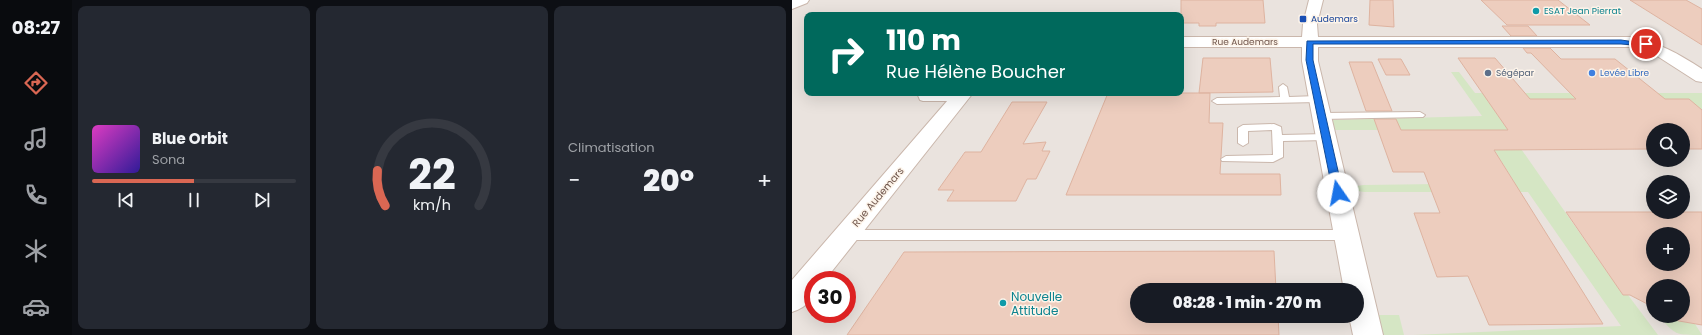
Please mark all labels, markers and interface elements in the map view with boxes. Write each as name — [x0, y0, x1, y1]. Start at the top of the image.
place label: ESAT Jean Pierrat — [1544, 5, 1621, 17]
marker: ESAT Jean Pierrat — [1531, 6, 1541, 16]
place label: Audemars — [1311, 13, 1358, 25]
marker: Audemars — [1298, 14, 1308, 24]
text: 08:27 — [12, 15, 60, 40]
text: 110 m — [886, 21, 961, 60]
pin — [1629, 27, 1663, 61]
icon: right — [820, 28, 872, 80]
icon: arrive — [1635, 33, 1657, 55]
street label: Rue Audemars — [1212, 36, 1278, 48]
text: Rue Hélène Boucher — [886, 59, 1066, 84]
place label: Ségépar — [1496, 67, 1535, 79]
place label: Levée Libre — [1600, 67, 1650, 79]
marker: Ségépar — [1483, 68, 1493, 78]
marker: Levée Libre — [1587, 68, 1597, 78]
icon: directions — [22, 69, 50, 97]
map controls — [1646, 123, 1690, 323]
button: search — [1646, 123, 1690, 167]
icon: music — [22, 125, 50, 153]
text: Blue Orbit — [152, 128, 228, 149]
text: Climatisation — [568, 138, 655, 157]
text: 22 — [408, 144, 456, 203]
text: Sona — [152, 150, 185, 169]
text: 20° — [643, 159, 694, 202]
street label: Rue Audemars — [849, 164, 907, 230]
text: − — [568, 165, 580, 196]
text: + — [757, 165, 772, 196]
position arrow — [1317, 172, 1359, 214]
button: layers — [1646, 175, 1690, 219]
icon: phone — [22, 181, 50, 209]
icon: previous — [115, 189, 137, 211]
icon: pause — [183, 189, 205, 211]
icon: next — [251, 189, 273, 211]
text: km/h — [413, 194, 451, 214]
button: + — [1646, 227, 1690, 271]
icon: climate — [22, 237, 50, 265]
speed limit sign: 30 — [804, 271, 856, 323]
button: − — [1646, 279, 1690, 323]
place label: Nouvelle Attitude — [1011, 288, 1062, 319]
text: 08:28 · 1 min · 270 m — [1173, 292, 1321, 313]
icon: car — [22, 293, 50, 321]
marker: Nouvelle Attitude — [998, 298, 1008, 308]

